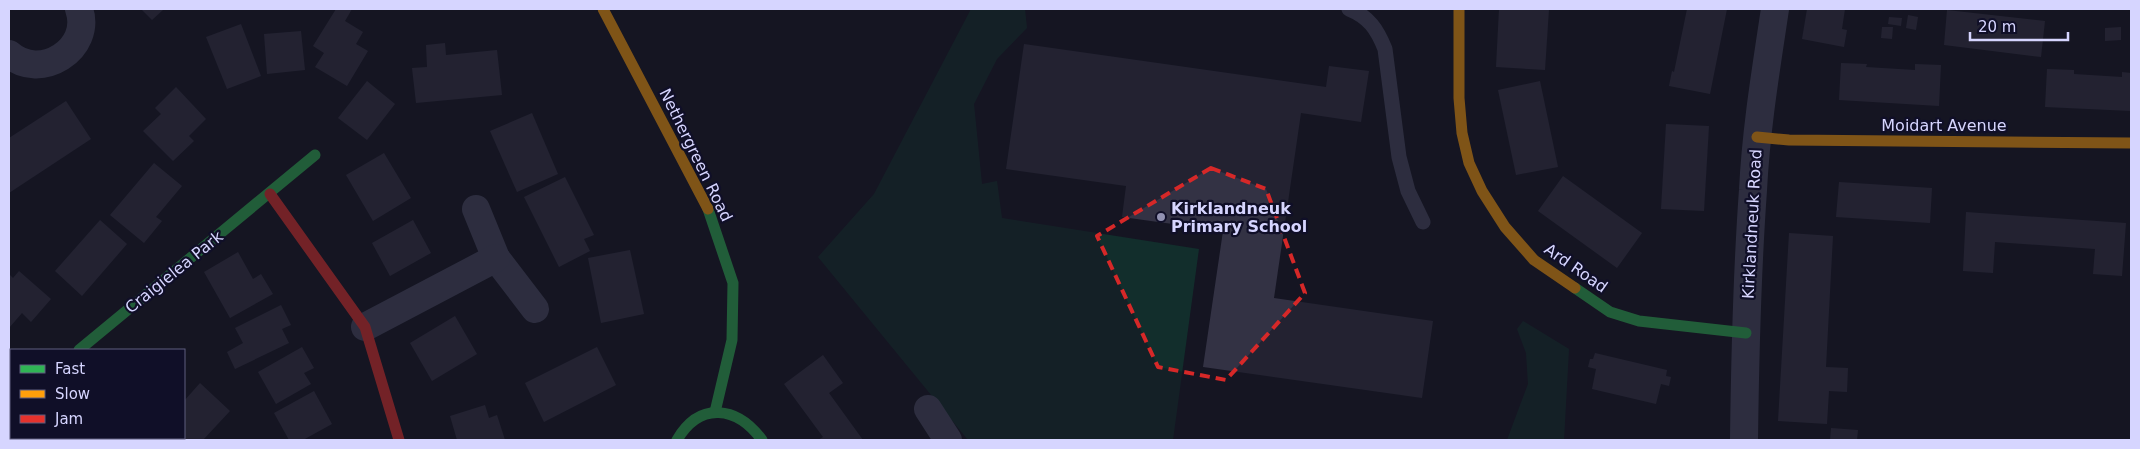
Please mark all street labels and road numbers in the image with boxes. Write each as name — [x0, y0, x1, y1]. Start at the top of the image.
street label: Nethergreen Road — [656, 85, 736, 225]
street label: Moidart Avenue — [1881, 116, 2007, 135]
street label: Kirklandneuk Road — [1739, 149, 1765, 299]
street label: Craigielea Park — [121, 226, 227, 317]
street label: Ard Road — [1541, 239, 1611, 297]

